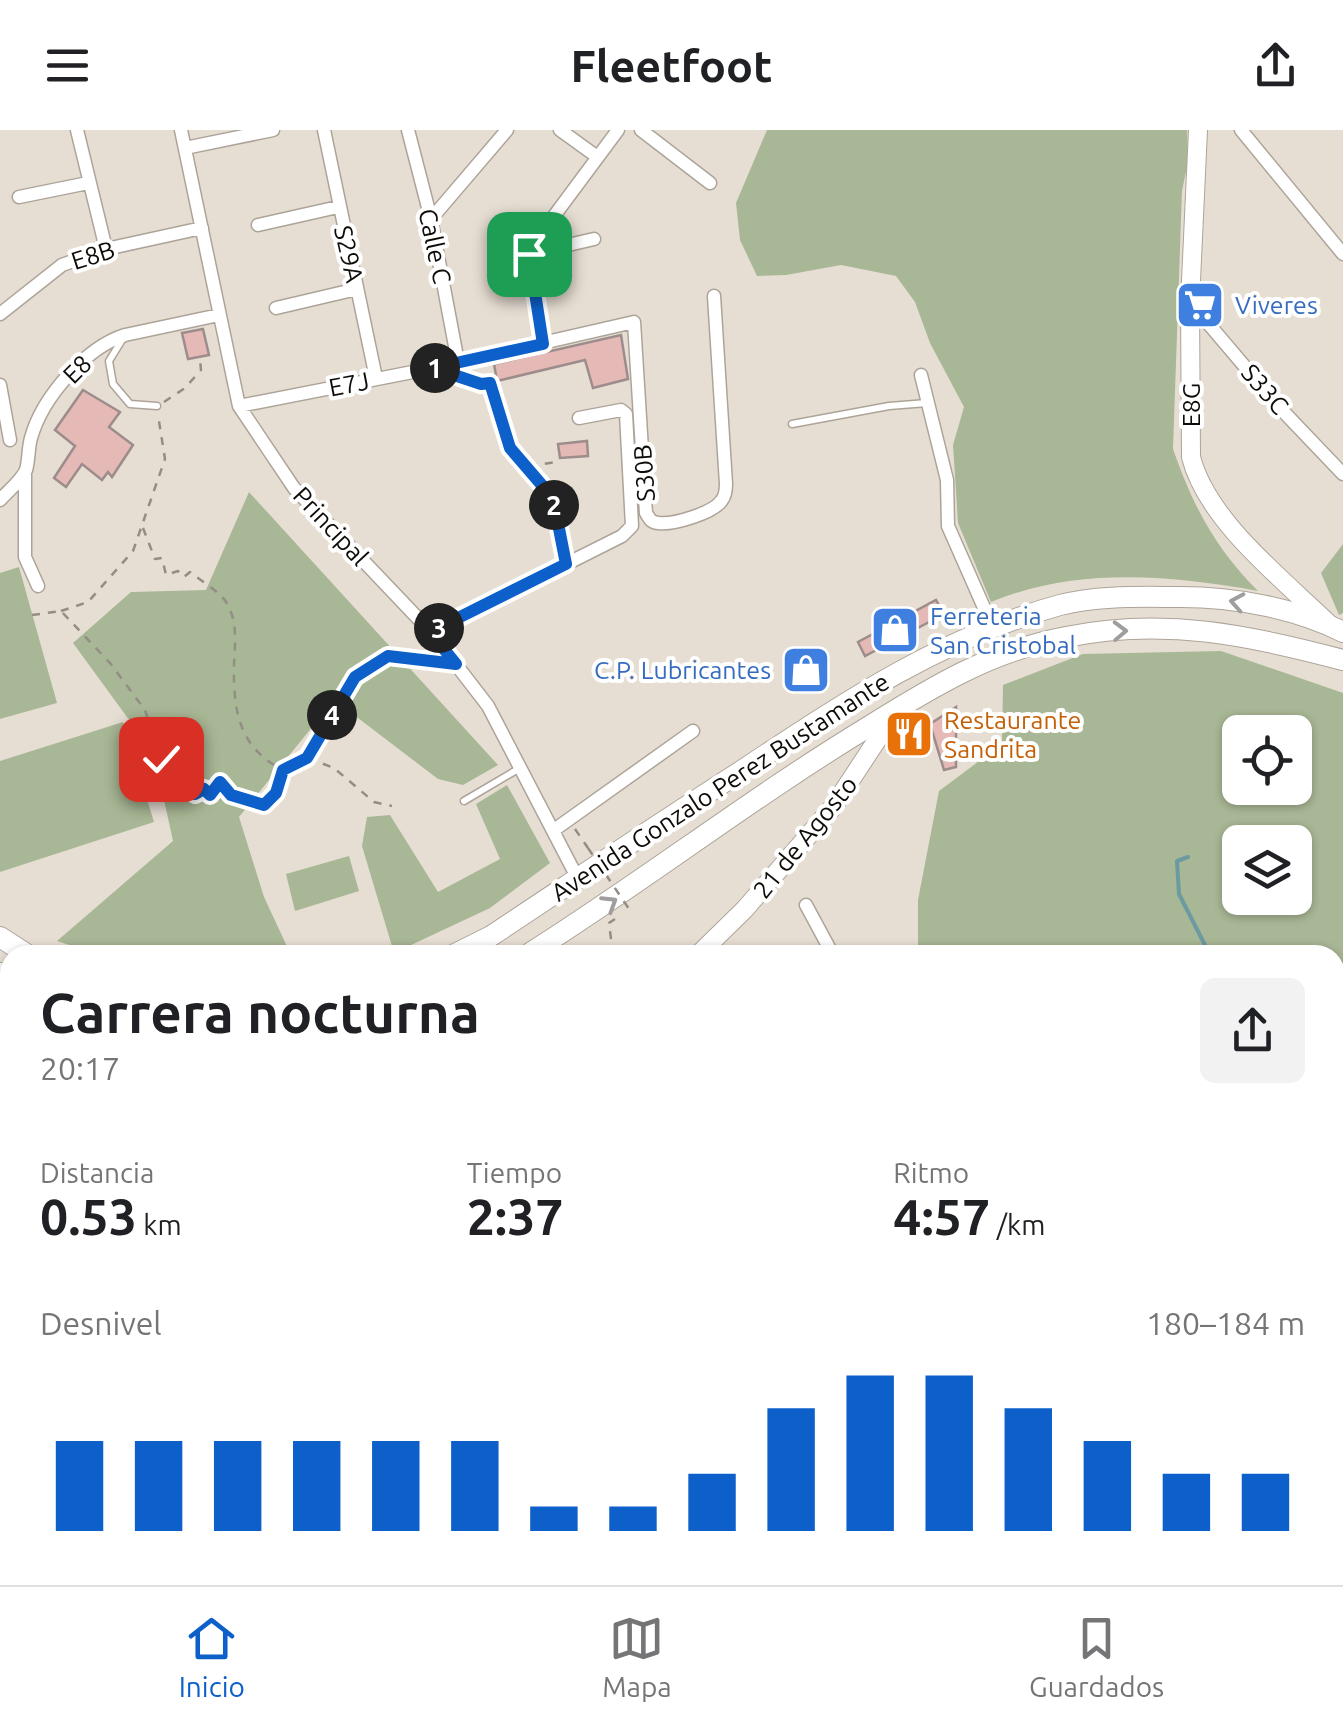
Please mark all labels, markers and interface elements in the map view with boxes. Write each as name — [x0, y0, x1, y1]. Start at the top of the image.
icon: menu — [40, 38, 95, 93]
icon: share — [1248, 38, 1303, 93]
text: Fleetfoot — [571, 40, 773, 91]
street label: Calle C — [413, 206, 457, 286]
pin — [487, 212, 572, 297]
street label: S29A — [329, 223, 369, 285]
icon: arrive — [502, 227, 557, 282]
street label: E8B — [68, 235, 118, 275]
supermarket icon: Viveres — [1174, 279, 1226, 331]
place label: Viveres — [1235, 291, 1318, 319]
pin: 1 — [410, 343, 460, 393]
street label: E8 — [57, 349, 97, 389]
text: 1 — [427, 352, 443, 383]
street label: S33C — [1236, 358, 1294, 420]
street label: E7J — [326, 366, 372, 402]
street label: E8G — [1177, 383, 1205, 427]
street label: S30B — [628, 443, 660, 503]
pin: 2 — [529, 480, 579, 530]
street label: Principal — [288, 481, 374, 571]
text: 2 — [546, 489, 562, 520]
one-way arrow — [1229, 592, 1245, 613]
place label: Ferreteria San Cristobal — [930, 602, 1076, 659]
pin: 3 — [414, 603, 464, 653]
shop icon: Ferreteria San Cristobal — [869, 604, 921, 656]
text: 3 — [431, 612, 447, 643]
one-way arrow — [1112, 621, 1128, 642]
shop icon: C.P. Lubricantes — [780, 644, 832, 696]
place label: C.P. Lubricantes — [594, 656, 771, 684]
street label: Avenida Gonzalo Perez Bustamante — [546, 667, 894, 907]
pin: 4 — [307, 690, 357, 740]
text: 4 — [324, 699, 340, 730]
place label: Restaurante Sandrita — [944, 706, 1081, 763]
restaurant icon: Restaurante Sandrita — [883, 708, 935, 760]
map controls — [1222, 715, 1312, 915]
button: locate — [1222, 715, 1312, 805]
pin — [119, 717, 204, 802]
icon: check — [134, 732, 189, 787]
street label: 21 de Agosto — [747, 770, 863, 904]
button: layers — [1222, 825, 1312, 915]
one-way arrow — [599, 896, 617, 915]
button: share — [1200, 978, 1305, 1083]
text: Carrera nocturna — [40, 982, 480, 1043]
text: 20:17 — [40, 1050, 120, 1086]
text: Distancia — [40, 1157, 154, 1188]
text: Tiempo — [467, 1157, 562, 1188]
text: Ritmo — [893, 1157, 969, 1188]
text: 0.53 — [40, 1188, 137, 1244]
text: 2:37 — [467, 1188, 564, 1244]
text: 4:57 — [893, 1188, 990, 1244]
text: km — [137, 1209, 182, 1240]
text: /km — [990, 1209, 1045, 1240]
text: Desnivel — [40, 1305, 162, 1341]
text: 180–184 m — [1146, 1305, 1305, 1341]
tab: Inicio — [179, 1611, 245, 1702]
tab: Mapa — [602, 1611, 672, 1702]
tab: Guardados — [1029, 1611, 1164, 1702]

